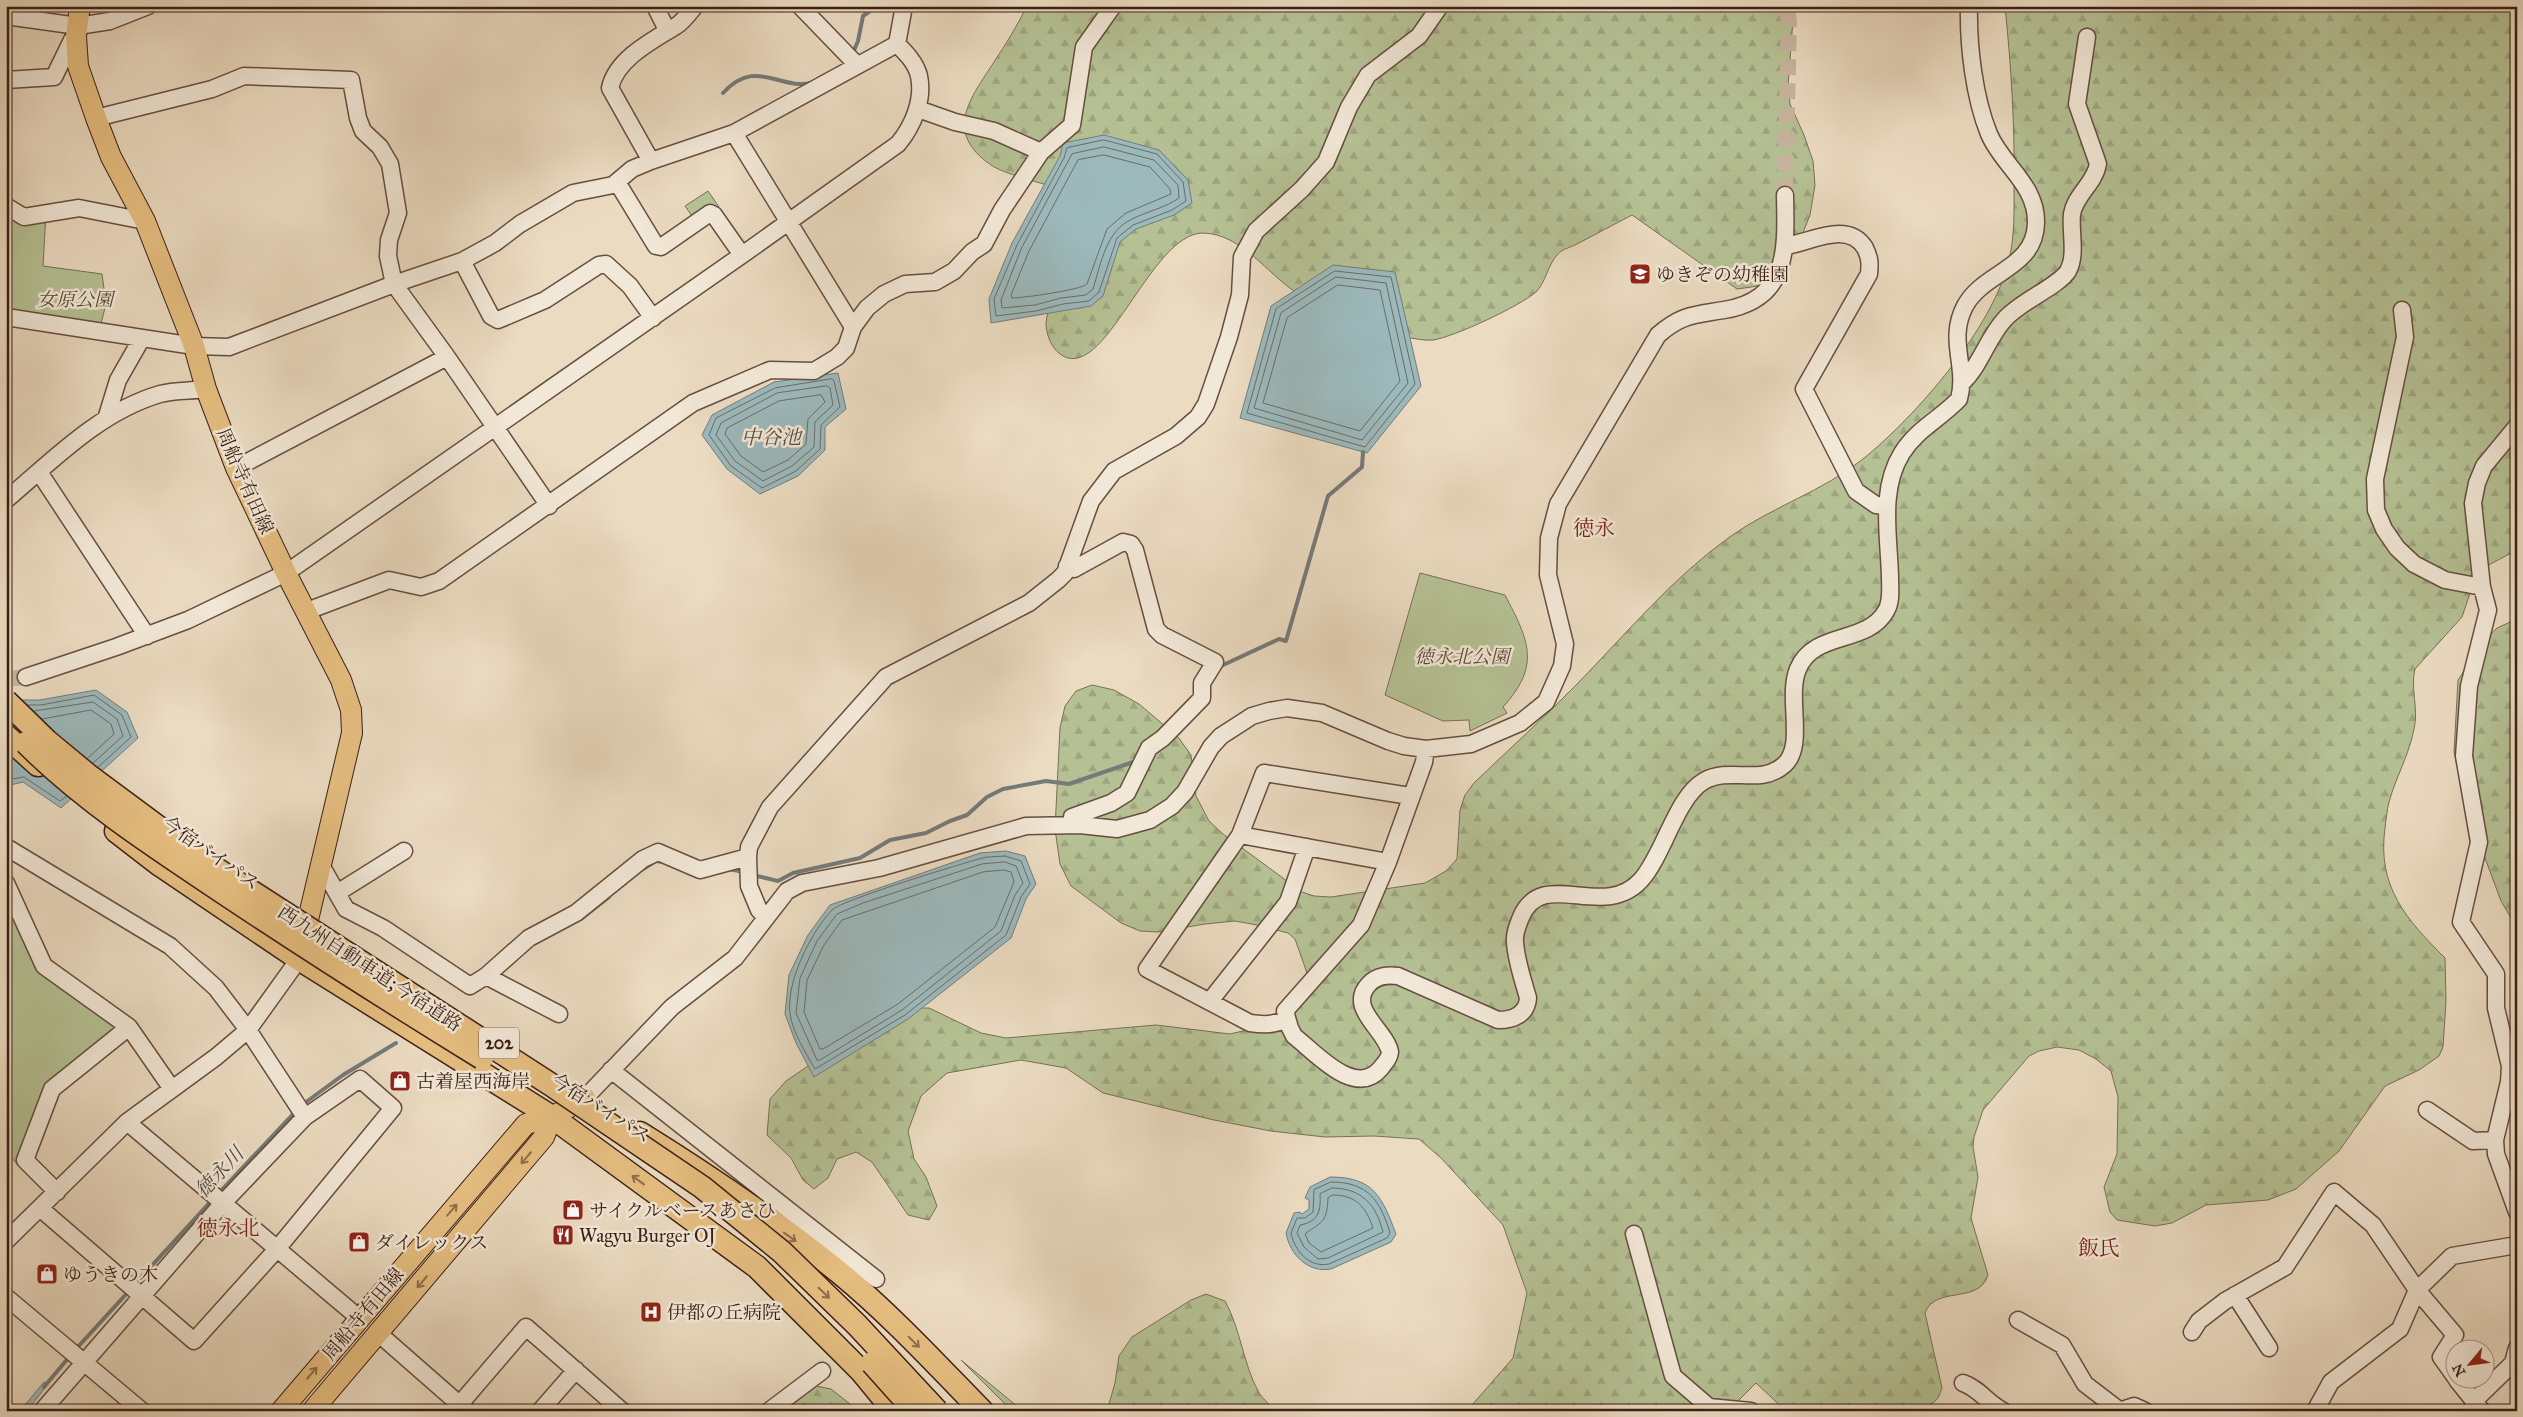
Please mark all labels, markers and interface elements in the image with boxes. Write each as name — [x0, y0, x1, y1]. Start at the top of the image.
school or university icon: ゆきぞの幼稚園 — [1628, 262, 1652, 286]
place label: ゆきぞの幼稚園 — [1656, 263, 1789, 286]
park label: 女原公園 — [37, 288, 116, 311]
street label: 周船寺有田線 — [211, 424, 279, 538]
water label: 中谷池 — [741, 425, 803, 449]
district label: 徳永 — [1573, 515, 1615, 541]
park label: 徳永北公園 — [1414, 645, 1512, 668]
street label: 今宿バイパス — [158, 811, 264, 895]
street label: 西九州自動車道;今宿道路 — [274, 900, 466, 1036]
road number: 202 — [479, 1028, 519, 1058]
street label: 今宿バイパス — [547, 1068, 655, 1148]
shop icon: 古着屋西海岸 — [388, 1069, 412, 1093]
place label: 古着屋西海岸 — [416, 1070, 530, 1093]
water label: 徳永川 — [190, 1140, 250, 1202]
one-way arrow — [521, 1151, 532, 1164]
one-way arrow — [631, 1175, 645, 1185]
shop icon: サイクルベースあさひ — [561, 1198, 585, 1222]
place label: サイクルベースあさひ — [589, 1199, 776, 1222]
one-way arrow — [446, 1204, 457, 1217]
district label: 徳永北 — [197, 1215, 260, 1241]
restaurant icon: Wagyu Burger OJ — [551, 1223, 575, 1247]
place label: Wagyu Burger OJ — [579, 1224, 716, 1248]
shop icon: ダイレックス — [347, 1230, 371, 1254]
place label: ダイレックス — [375, 1231, 488, 1254]
one-way arrow — [783, 1231, 796, 1242]
district label: 飯氏 — [2078, 1235, 2120, 1261]
shop icon: ゆうきの木 — [35, 1262, 59, 1286]
place label: ゆうきの木 — [63, 1263, 158, 1286]
street label: 周船寺有田線 — [318, 1263, 408, 1365]
one-way arrow — [416, 1276, 427, 1289]
one-way arrow — [817, 1286, 829, 1298]
hospital icon: 伊都の丘病院 — [639, 1300, 663, 1324]
place label: 伊都の丘病院 — [667, 1301, 781, 1324]
one-way arrow — [908, 1335, 920, 1348]
north arrow — [2446, 1340, 2496, 1390]
text: N — [2449, 1361, 2469, 1379]
one-way arrow — [306, 1367, 318, 1380]

